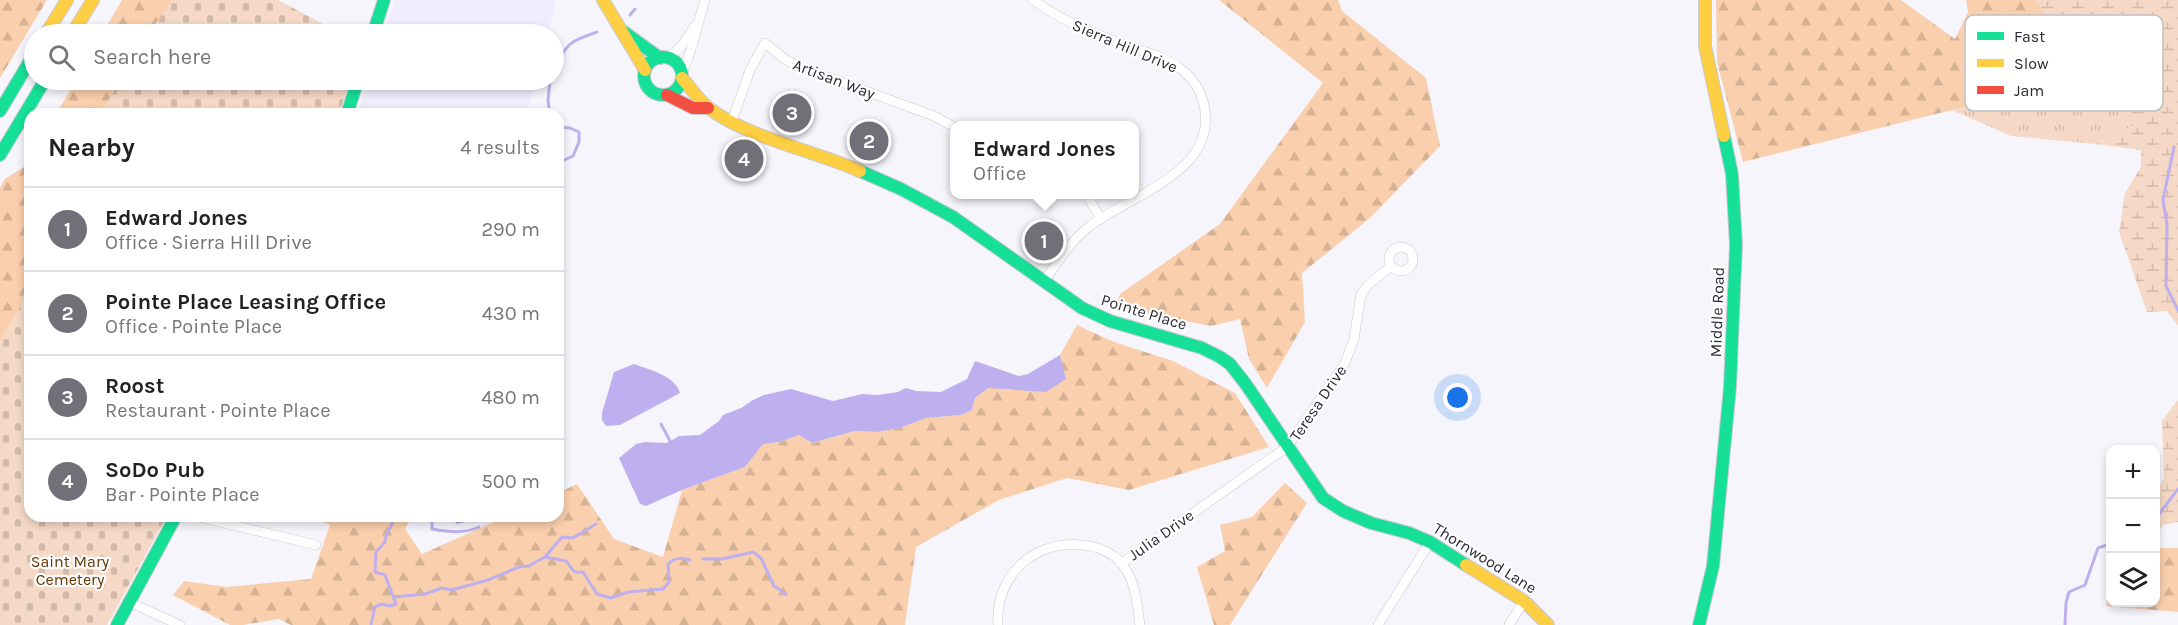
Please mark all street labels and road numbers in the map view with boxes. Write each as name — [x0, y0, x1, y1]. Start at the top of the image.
street label: Sierra Hill Drive — [1070, 15, 1180, 77]
street label: Artisan Way — [790, 55, 878, 104]
street label: Middle Road — [1706, 266, 1728, 358]
street label: Pointe Place — [1099, 290, 1189, 334]
street label: Teresa Drive — [1286, 361, 1350, 445]
street label: Julia Drive — [1125, 506, 1197, 564]
street label: Thornwood Lane — [1430, 519, 1540, 597]

